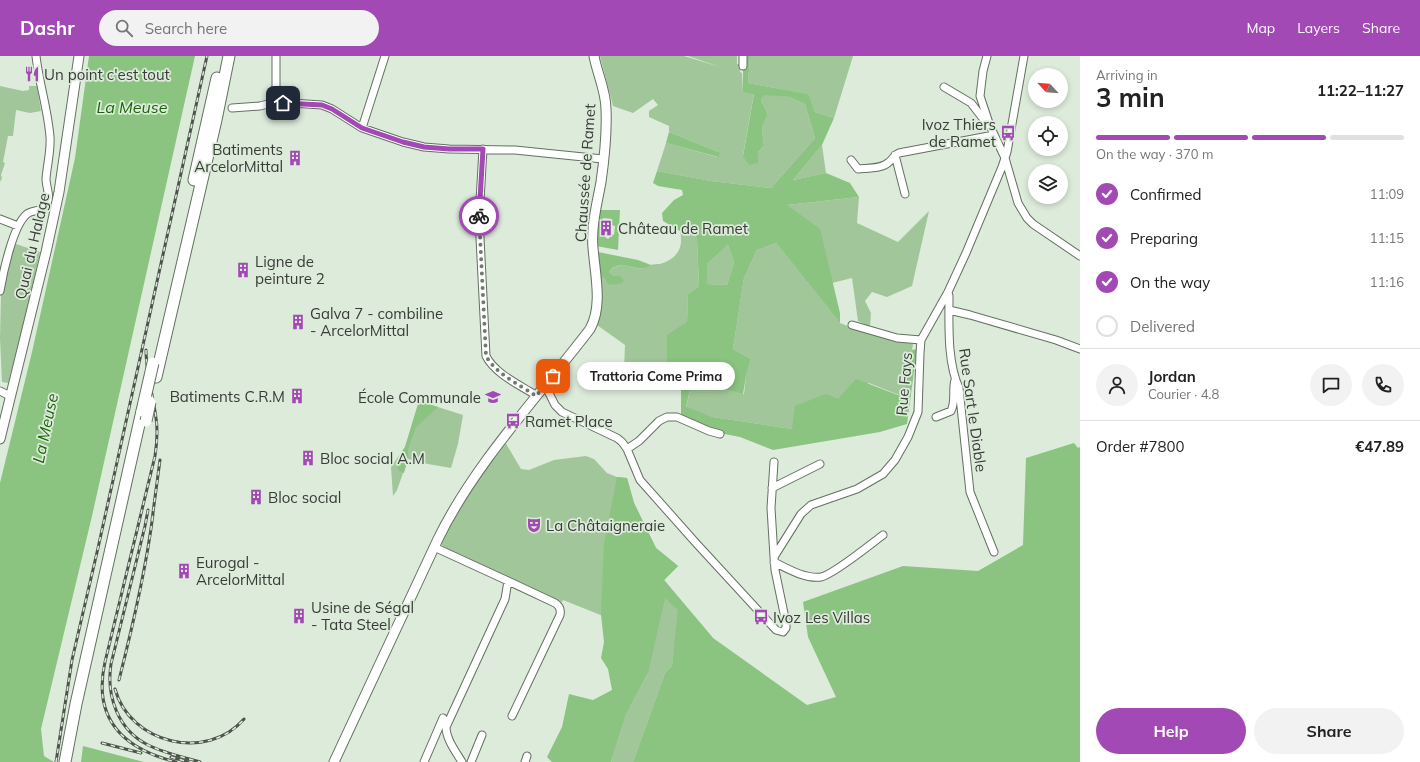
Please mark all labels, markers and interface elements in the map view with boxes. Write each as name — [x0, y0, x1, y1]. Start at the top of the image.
search box — [99, 10, 379, 46]
text: Dashr — [20, 16, 75, 40]
icon: search — [113, 17, 135, 39]
text: Search here — [145, 19, 227, 38]
text: Map — [1246, 19, 1275, 37]
text: Layers — [1297, 19, 1340, 37]
text: Share — [1362, 19, 1400, 37]
restaurant icon: Un point c'est tout — [23, 65, 41, 83]
place label: Un point c'est tout — [44, 65, 170, 84]
text: Arriving in — [1096, 67, 1158, 83]
north arrow — [1028, 68, 1068, 108]
map controls — [1028, 68, 1068, 204]
text: 3 min — [1096, 81, 1165, 114]
text: 11:22–11:27 — [1317, 81, 1404, 100]
pin — [266, 86, 300, 120]
icon: home — [272, 92, 294, 114]
water label: La Meuse — [97, 97, 168, 117]
street label: Chaussée de Ramet — [571, 103, 599, 243]
place label: Ivoz Thiers de Ramet — [922, 115, 996, 151]
button: locate — [1028, 116, 1068, 156]
bus stop icon: Ivoz Thiers de Ramet — [999, 124, 1017, 142]
place label: Batiments ArcelorMittal — [194, 140, 283, 176]
text: On the way · 370 m — [1096, 146, 1213, 162]
building icon: Batiments ArcelorMittal — [286, 149, 304, 167]
button: layers — [1028, 164, 1068, 204]
icon: check — [1096, 183, 1118, 205]
text: Confirmed — [1130, 185, 1201, 204]
text: 11:09 — [1370, 186, 1404, 202]
street label: Quai du Halage — [11, 191, 53, 301]
courier — [459, 196, 499, 236]
icon: bike — [468, 205, 490, 227]
building icon: Château de Ramet — [597, 219, 615, 237]
place label: Château de Ramet — [618, 219, 748, 238]
icon: check — [1096, 227, 1118, 249]
text: Preparing — [1130, 229, 1198, 248]
text: 11:15 — [1370, 230, 1404, 246]
place label: Ligne de peinture 2 — [255, 252, 325, 288]
building icon: Ligne de peinture 2 — [234, 261, 252, 279]
icon: check — [1096, 271, 1118, 293]
text: On the way — [1130, 273, 1210, 292]
text: 11:16 — [1370, 274, 1404, 290]
place label: Galva 7 - combiline - ArcelorMittal — [310, 304, 443, 340]
building icon: Galva 7 - combiline - ArcelorMittal — [289, 313, 307, 331]
text: Delivered — [1130, 317, 1195, 336]
street label: Rue Sart le Diable — [955, 347, 991, 473]
street label: Rue Fays — [892, 352, 916, 416]
pin — [536, 359, 570, 393]
callout: Trattoria Come Prima — [577, 362, 735, 390]
button: person — [1096, 364, 1138, 406]
button: chat — [1310, 364, 1352, 406]
button: phone — [1362, 364, 1404, 406]
icon: bag — [542, 365, 564, 387]
text: Jordan — [1148, 367, 1196, 386]
text: Trattoria Come Prima — [590, 368, 722, 384]
text: Courier · 4.8 — [1148, 386, 1219, 402]
place label: Batiments C.R.M — [170, 387, 285, 406]
building icon: Batiments C.R.M — [288, 387, 306, 405]
place label: École Communale — [358, 388, 481, 407]
school or university icon: École Communale — [484, 388, 502, 406]
water label: La Meuse — [28, 391, 62, 465]
bus stop icon: Ramet Place — [504, 412, 522, 430]
place label: Ramet Place — [525, 412, 613, 431]
text: Order #7800 — [1096, 437, 1184, 456]
text: €47.89 — [1355, 437, 1404, 456]
building icon: Bloc social A.M — [299, 449, 317, 467]
place label: Bloc social A.M — [320, 449, 425, 468]
building icon: Bloc social — [247, 488, 265, 506]
place label: Bloc social — [268, 488, 341, 507]
theatre icon: La Châtaigneraie — [525, 516, 543, 534]
place label: La Châtaigneraie — [546, 516, 665, 535]
place label: Eurogal - ArcelorMittal — [196, 553, 285, 589]
building icon: Eurogal - ArcelorMittal — [175, 562, 193, 580]
place label: Usine de Ségal - Tata Steel — [311, 598, 414, 634]
building icon: Usine de Ségal - Tata Steel — [290, 607, 308, 625]
bus stop icon: Ivoz Les Villas — [752, 608, 770, 626]
place label: Ivoz Les Villas — [773, 608, 870, 627]
button: Help — [1096, 708, 1246, 754]
button: Share — [1254, 708, 1404, 754]

